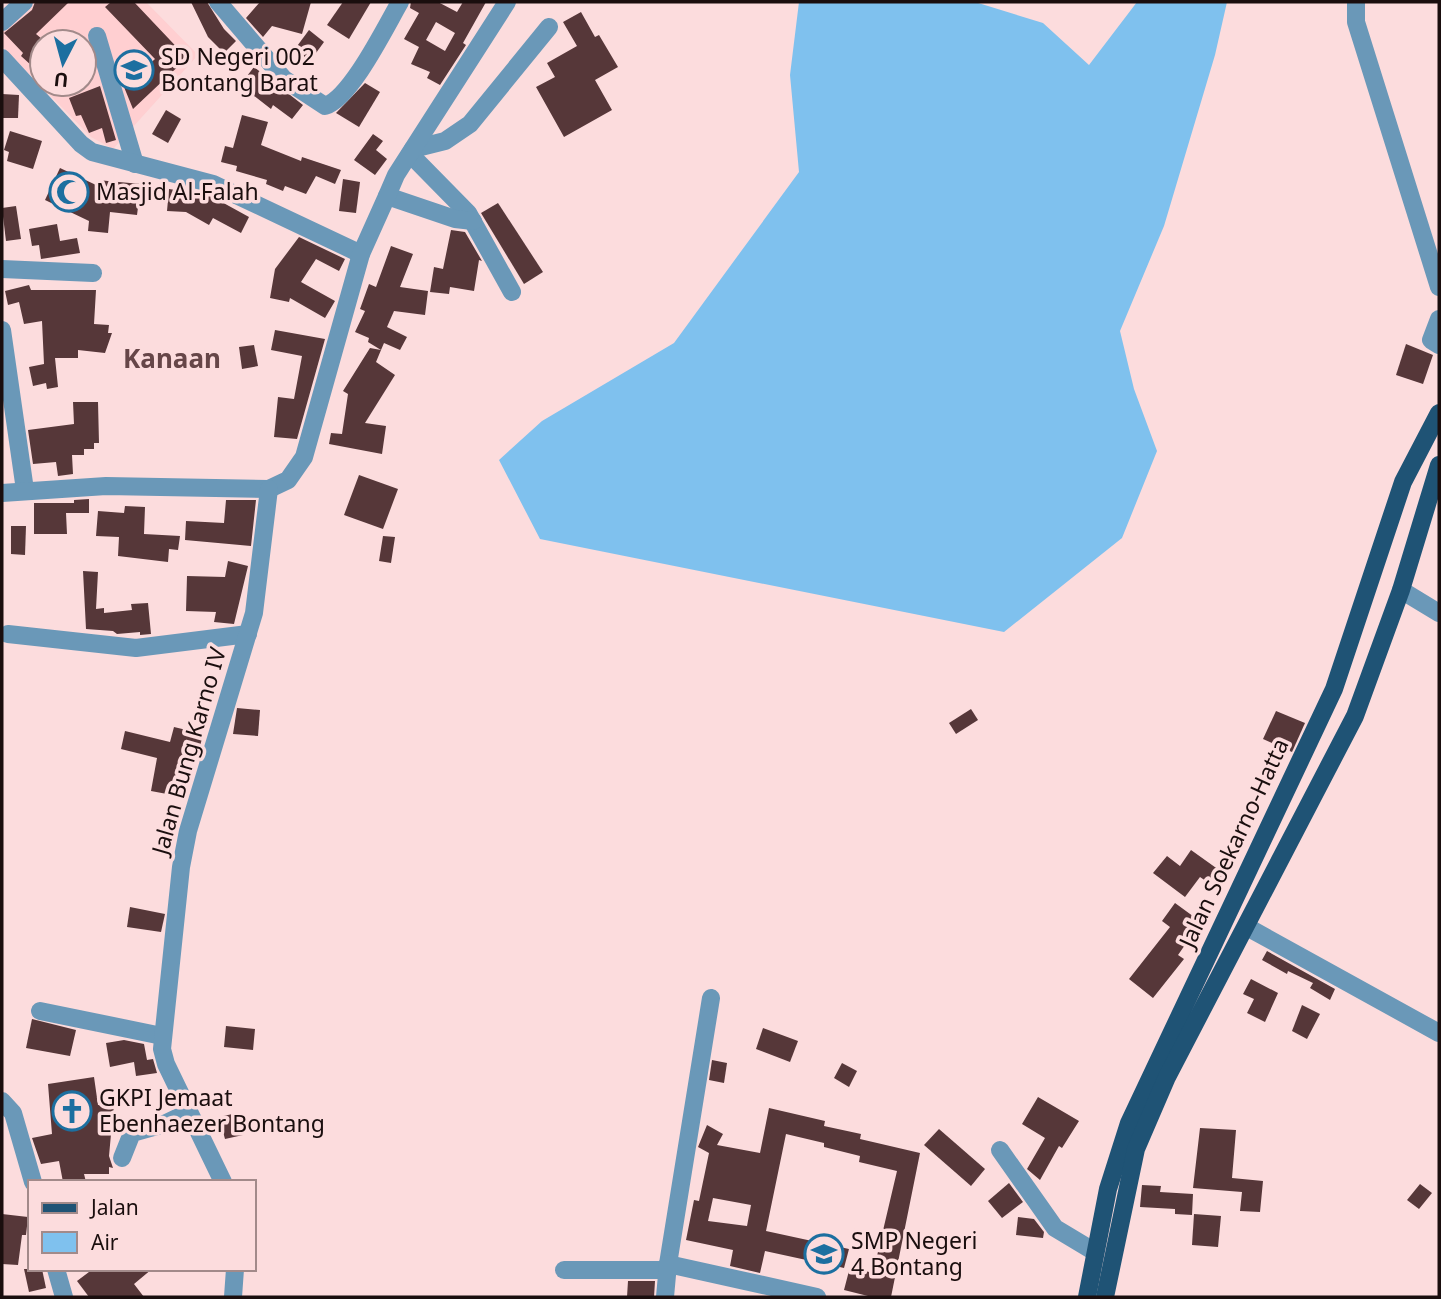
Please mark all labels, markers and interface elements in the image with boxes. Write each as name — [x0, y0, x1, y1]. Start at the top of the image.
north arrow — [28, 28, 98, 98]
place label: SD Negeri 002 Bontang Barat — [161, 40, 318, 98]
school or university icon: SD Negeri 002 Bontang Barat — [113, 49, 155, 91]
text: U — [53, 66, 70, 94]
mosque icon: Masjid Al-Falah — [48, 171, 90, 213]
place label: Masjid Al-Falah — [96, 175, 259, 207]
district label: Kanaan — [123, 340, 221, 376]
street label: Jalan Bung Karno IV — [143, 643, 233, 860]
street label: Jalan Soekarno-Hatta — [1170, 733, 1296, 954]
place label: GKPI Jemaat Ebenhaezer Bontang — [99, 1081, 325, 1139]
church icon: GKPI Jemaat Ebenhaezer Bontang — [51, 1090, 93, 1132]
legend — [28, 1180, 256, 1271]
text: Jalan — [89, 1193, 139, 1221]
place label: SMP Negeri 4 Bontang — [851, 1224, 977, 1282]
text: Air — [91, 1228, 119, 1256]
school or university icon: SMP Negeri 4 Bontang — [803, 1233, 845, 1275]

